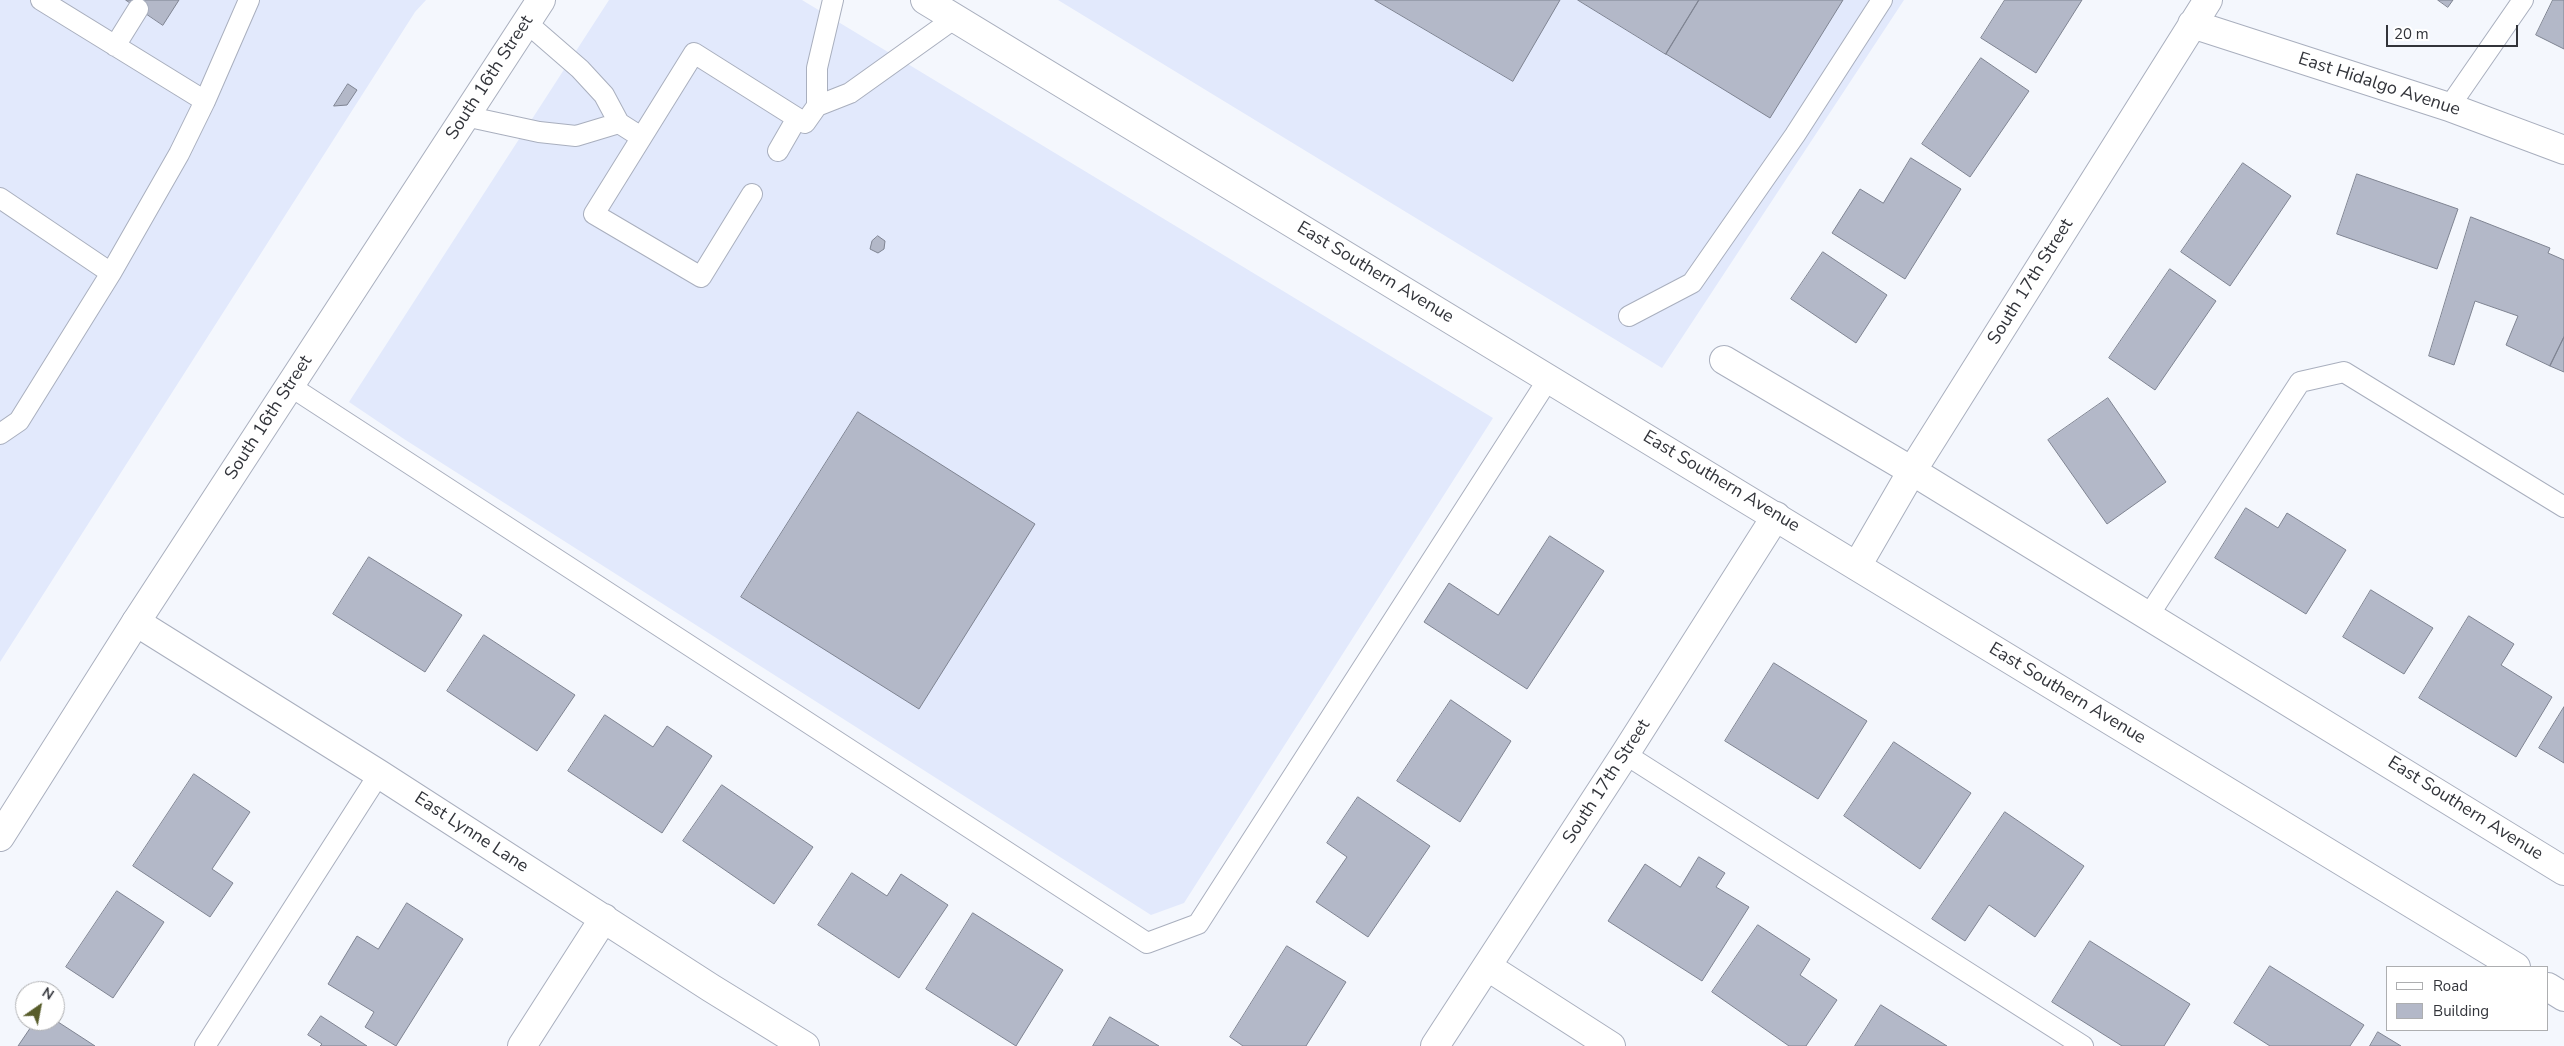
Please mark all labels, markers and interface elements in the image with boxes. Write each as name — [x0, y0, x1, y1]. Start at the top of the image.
street label: South 16th Street — [442, 12, 538, 144]
scale bar — [2389, 15, 2522, 47]
text: 20 m — [2394, 24, 2429, 44]
street label: East Hidalgo Avenue — [2295, 49, 2463, 121]
street label: South 17th Street — [1984, 215, 2078, 349]
street label: East Southern Avenue — [1293, 218, 1457, 328]
street label: South 16th Street — [221, 352, 317, 484]
street label: East Southern Avenue — [1639, 427, 1803, 537]
street label: East Southern Avenue — [1985, 639, 2149, 749]
street label: South 17th Street — [1559, 716, 1655, 848]
street label: East Southern Avenue — [2383, 752, 2547, 866]
street label: East Lynne Lane — [410, 788, 532, 878]
legend — [2386, 966, 2549, 1031]
text: Road — [2433, 976, 2468, 996]
north arrow — [15, 981, 65, 1031]
text: N — [38, 983, 57, 1005]
text: Building — [2433, 1001, 2489, 1021]

